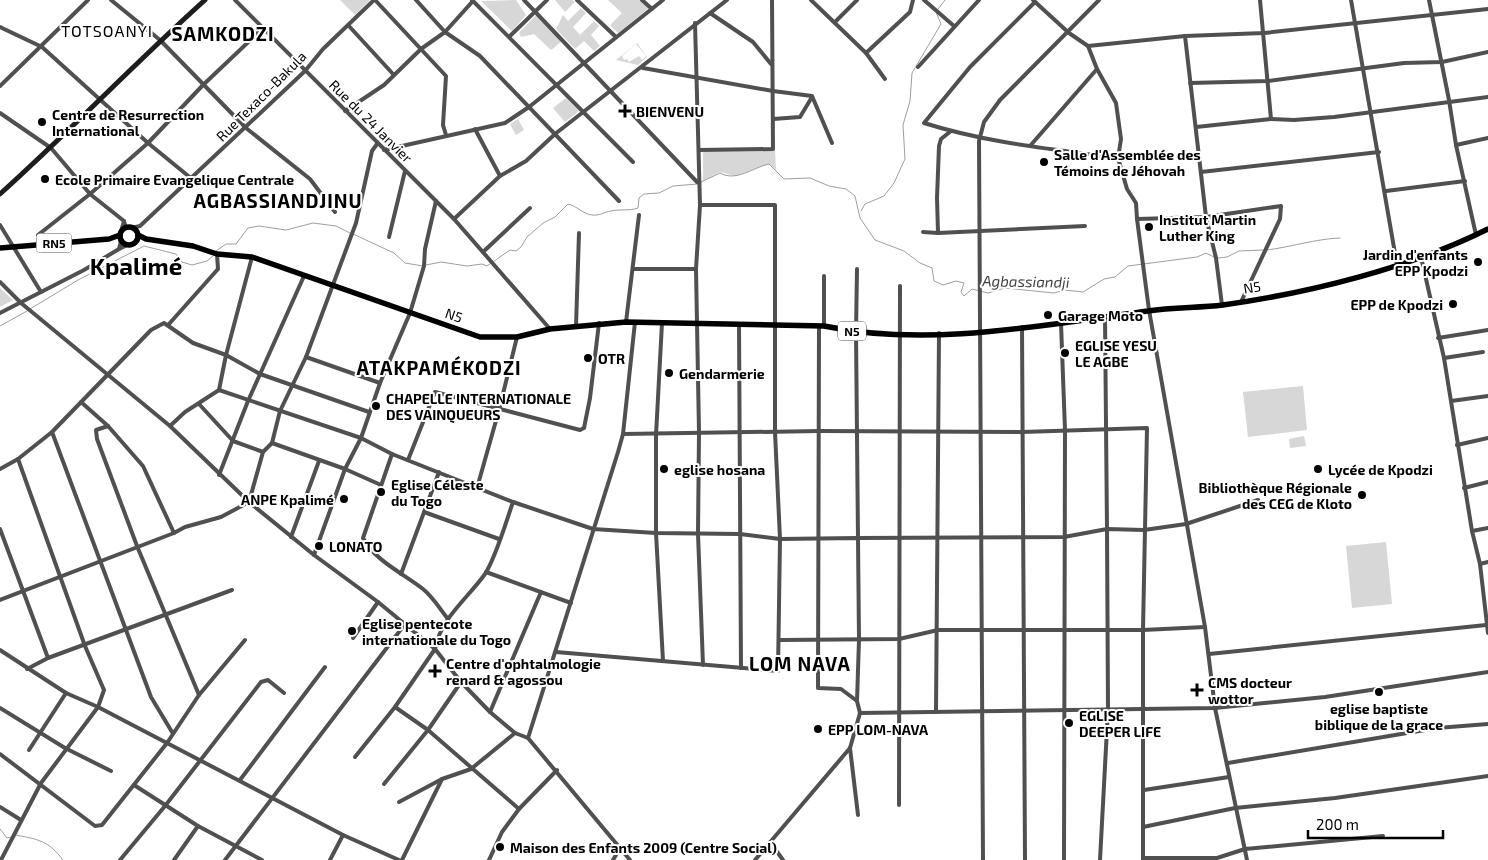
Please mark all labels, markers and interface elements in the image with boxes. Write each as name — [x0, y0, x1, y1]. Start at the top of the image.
district label: TOTSOANYI — [61, 21, 153, 40]
district label: SAMKODZI — [171, 22, 275, 45]
street label: Rue Texaco-Bakula — [212, 47, 310, 145]
street label: Rue du 24 Janvier — [326, 76, 416, 166]
place label: BIENVENU — [636, 103, 704, 120]
marker: BIENVENU — [618, 104, 632, 118]
place label: Centre de Resurrection International — [52, 106, 204, 139]
marker: Centre de Resurrection International — [36, 116, 48, 128]
place label: Salle d'Assemblée des Témoins de Jéhovah — [1054, 146, 1201, 179]
marker: Salle d'Assemblée des Témoins de Jéhovah — [1038, 156, 1050, 168]
place label: Ecole Primaire Evangelique Centrale — [55, 171, 294, 188]
marker: Ecole Primaire Evangelique Centrale — [39, 173, 51, 185]
district label: AGBASSIANDJINU — [193, 189, 363, 212]
place label: Institut Martin Luther King — [1159, 211, 1256, 244]
marker: Institut Martin Luther King — [1143, 221, 1155, 233]
road number: RN5 — [36, 234, 72, 252]
place label: Jardin d'enfants EPP Kpodzi — [1363, 246, 1468, 279]
district label: Kpalimé — [90, 251, 182, 280]
marker: Jardin d'enfants EPP Kpodzi — [1472, 256, 1484, 268]
water label: Agbassiandji — [981, 271, 1070, 292]
street label: N5 — [1242, 277, 1262, 297]
place label: EPP de Kpodzi — [1350, 296, 1443, 313]
marker: EPP de Kpodzi — [1447, 298, 1459, 310]
street label: N5 — [443, 304, 465, 326]
place label: Garage Moto — [1058, 307, 1143, 324]
marker: Garage Moto — [1042, 309, 1054, 321]
road number: N5 — [838, 322, 866, 341]
place label: EGLISE YESU LE AGBE — [1075, 337, 1157, 370]
marker: EGLISE YESU LE AGBE — [1059, 347, 1071, 359]
place label: OTR — [598, 350, 625, 367]
marker: OTR — [582, 352, 594, 364]
district label: ATAKPAMÉKODZI — [356, 355, 522, 379]
place label: Gendarmerie — [679, 365, 765, 382]
marker: Gendarmerie — [663, 367, 675, 379]
place label: CHAPELLE INTERNATIONALE DES VAINQUEURS — [386, 390, 571, 424]
marker: CHAPELLE INTERNATIONALE DES VAINQUEURS — [370, 400, 382, 412]
place label: eglise hosana — [674, 461, 765, 478]
place label: Lycée de Kpodzi — [1328, 461, 1433, 478]
marker: eglise hosana — [658, 463, 670, 475]
marker: Lycée de Kpodzi — [1312, 463, 1324, 475]
place label: Eglise Céleste du Togo — [391, 476, 484, 509]
place label: Bibliothèque Régionale des CEG de Kloto — [1199, 479, 1352, 512]
marker: Eglise Céleste du Togo — [375, 486, 387, 498]
marker: Bibliothèque Régionale des CEG de Kloto — [1356, 489, 1368, 501]
place label: ANPE Kpalimé — [241, 491, 334, 508]
marker: ANPE Kpalimé — [338, 493, 350, 505]
place label: LONATO — [329, 538, 382, 555]
marker: LONATO — [313, 540, 325, 552]
place label: Eglise pentecote internationale du Togo — [362, 615, 511, 648]
marker: Eglise pentecote internationale du Togo — [346, 625, 358, 637]
district label: LOM NAVA — [749, 652, 851, 675]
place label: Centre d'ophtalmologie renard & agossou — [446, 655, 601, 688]
marker: Centre d'ophtalmologie renard & agossou — [428, 664, 442, 678]
place label: CMS docteur wottor — [1208, 674, 1292, 707]
marker: CMS docteur wottor — [1190, 683, 1204, 697]
marker: eglise baptiste biblique de la grace — [1373, 686, 1385, 698]
place label: eglise baptiste biblique de la grace — [1315, 700, 1443, 733]
place label: EGLISE DEEPER LIFE — [1079, 707, 1161, 740]
marker: EGLISE DEEPER LIFE — [1063, 717, 1075, 729]
place label: EPP LOM-NAVA — [828, 721, 929, 738]
marker: EPP LOM-NAVA — [812, 723, 824, 735]
scale bar — [1308, 808, 1443, 840]
text: 200 m — [1316, 815, 1359, 833]
place label: Maison des Enfants 2009 (Centre Social) — [510, 839, 777, 856]
marker: Maison des Enfants 2009 (Centre Social) — [494, 841, 506, 853]

